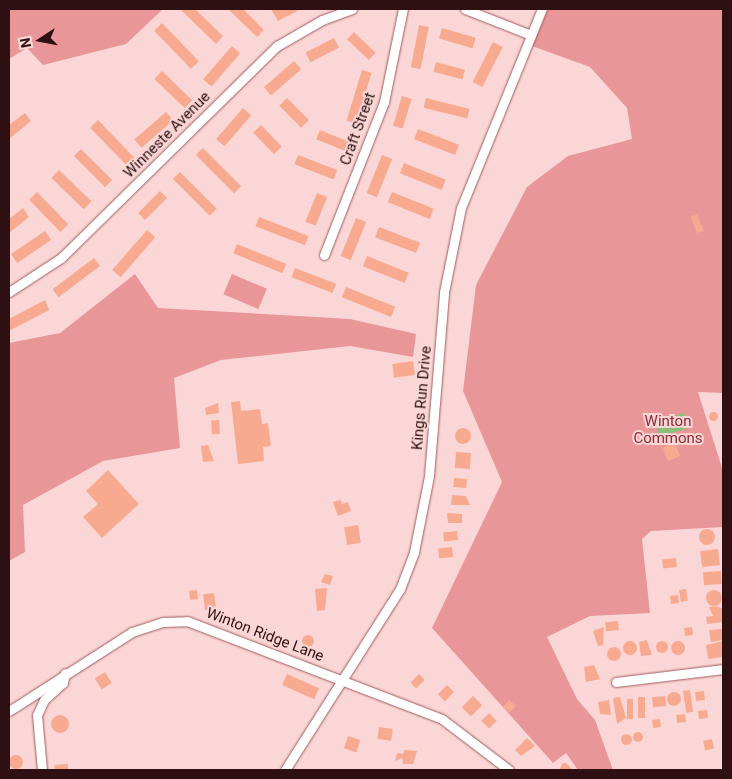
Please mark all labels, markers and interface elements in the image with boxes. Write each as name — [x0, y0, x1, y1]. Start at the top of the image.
north arrow — [15, 15, 65, 65]
text: N — [16, 36, 34, 49]
street label: Winneste Avenue — [120, 88, 214, 182]
street label: Craft Street — [337, 90, 379, 168]
street label: Kings Run Drive — [408, 345, 436, 451]
park label: Winton Commons — [633, 412, 703, 447]
street label: Winton Ridge Lane — [204, 604, 326, 666]

